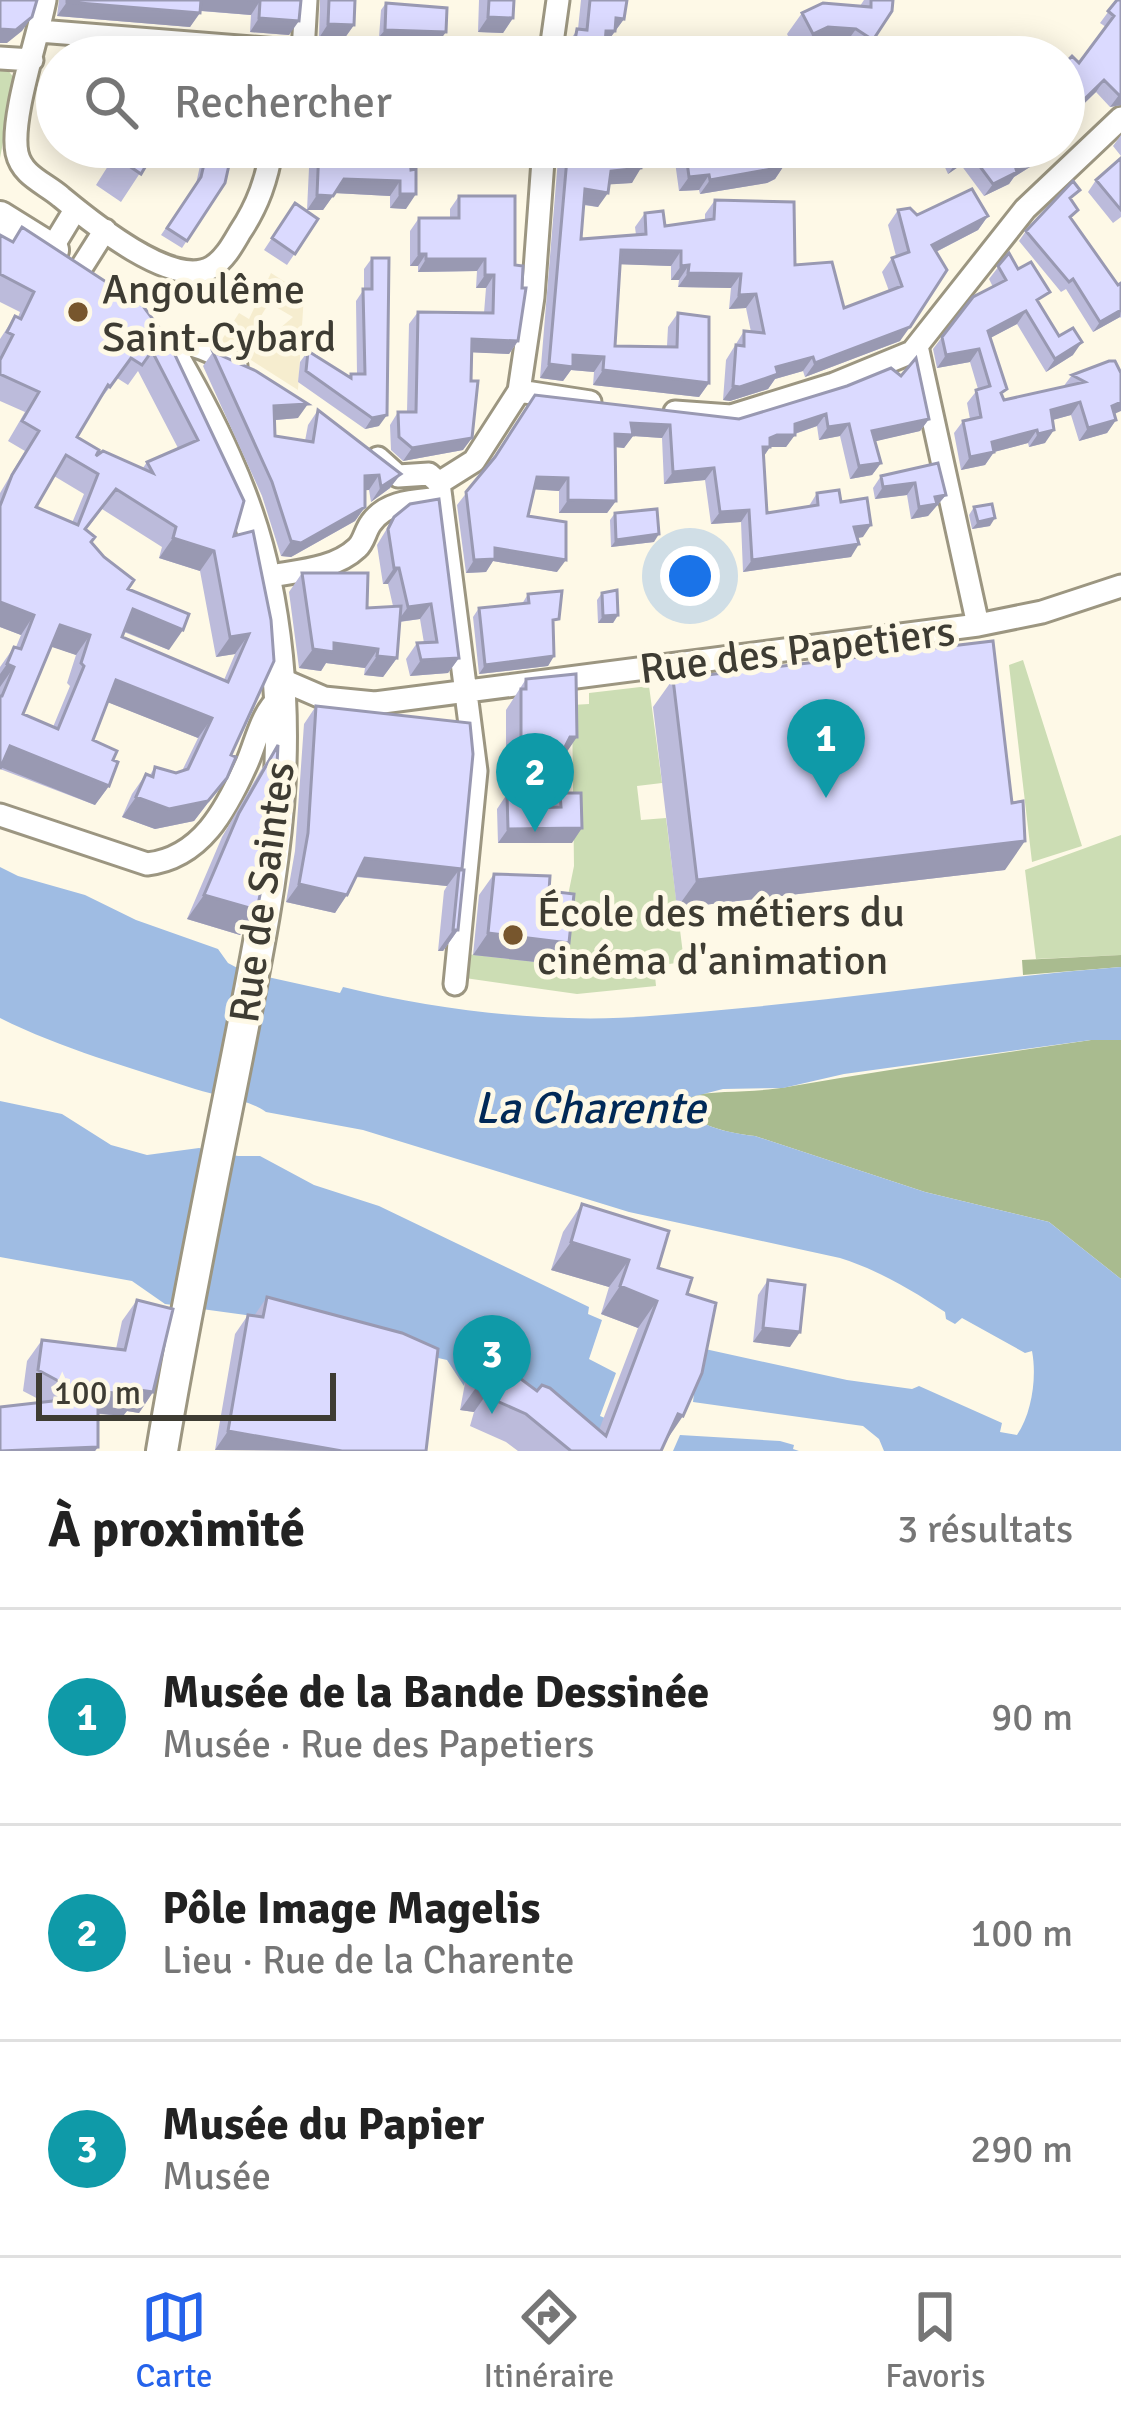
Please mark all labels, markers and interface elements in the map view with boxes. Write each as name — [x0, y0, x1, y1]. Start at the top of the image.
search box — [36, 36, 1085, 168]
icon: search — [78, 69, 144, 135]
text: Rechercher — [174, 75, 392, 130]
place label: Angoulême Saint-Cybard — [102, 264, 336, 363]
marker: Angoulême Saint-Cybard — [65, 299, 91, 325]
your location — [660, 546, 720, 606]
street label: Rue des Papetiers — [637, 606, 958, 695]
pin: 1 — [787, 699, 865, 798]
pin: 2 — [496, 733, 574, 832]
street label: Rue de Saintes — [219, 759, 306, 1026]
place label: École des métiers du cinéma d'animation — [537, 887, 905, 986]
marker: École des métiers du cinéma d'animation — [500, 922, 526, 948]
water label: La Charente — [475, 1081, 708, 1136]
pin: 3 — [453, 1315, 531, 1414]
scale bar — [36, 1367, 336, 1420]
text: 100 m — [54, 1373, 141, 1414]
text: À proximité — [48, 1498, 305, 1561]
text: 3 résultats — [897, 1505, 1073, 1553]
text: Musée de la Bande Dessinée — [162, 1665, 709, 1720]
text: 1 — [76, 1693, 98, 1741]
text: 90 m — [991, 1693, 1073, 1741]
text: Musée · Rue des Papetiers — [162, 1720, 594, 1768]
text: Pôle Image Magelis — [162, 1881, 540, 1936]
text: 2 — [76, 1909, 98, 1957]
text: 100 m — [970, 1909, 1073, 1957]
text: Lieu · Rue de la Charente — [162, 1936, 574, 1984]
text: Musée du Papier — [162, 2097, 484, 2152]
text: 3 — [76, 2125, 98, 2173]
text: 290 m — [970, 2125, 1073, 2173]
text: Musée — [162, 2152, 271, 2200]
tab: Carte — [136, 2284, 213, 2397]
tab: Itinéraire — [484, 2284, 614, 2397]
tab: Favoris — [885, 2284, 985, 2397]

